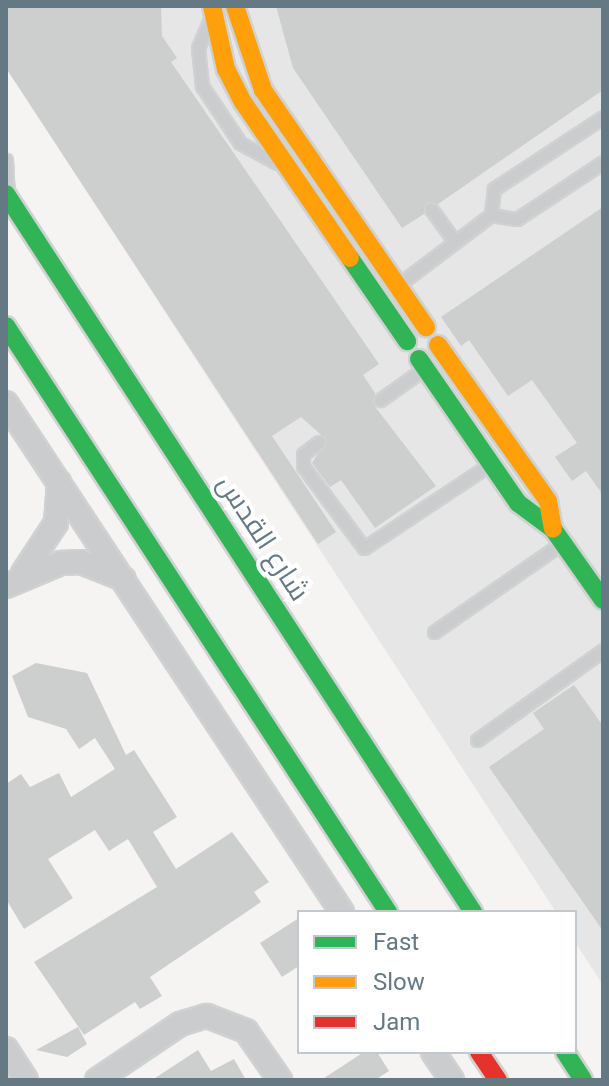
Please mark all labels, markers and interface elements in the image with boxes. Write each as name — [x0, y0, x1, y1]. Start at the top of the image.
street label: شارع القدس — [210, 469, 316, 607]
legend — [297, 910, 577, 1054]
text: Fast — [373, 928, 419, 956]
text: Slow — [373, 968, 425, 996]
text: Jam — [373, 1008, 420, 1036]

